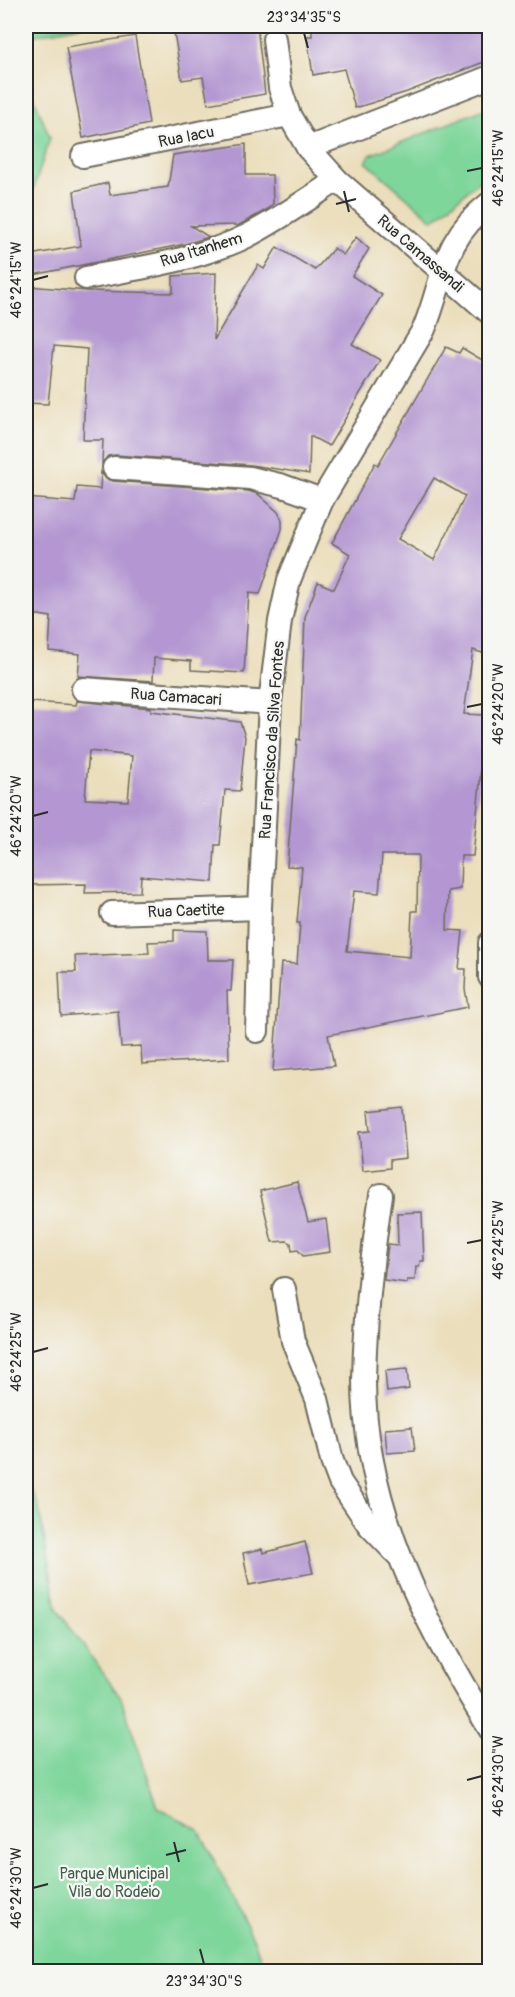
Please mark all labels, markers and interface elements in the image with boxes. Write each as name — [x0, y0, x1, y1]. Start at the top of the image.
text: 23°34'35"S — [267, 8, 341, 27]
street label: Rua Iacu — [157, 122, 216, 152]
text: 46°24'15"W — [489, 129, 508, 206]
street label: Rua Camassandi — [373, 211, 468, 297]
street label: Rua Itanhem — [158, 228, 245, 272]
text: 46°24'15"W — [7, 241, 26, 318]
street label: Rua Francisco da Silva Fontes — [255, 640, 289, 840]
text: 46°24'20"W — [489, 663, 508, 745]
street label: Rua Camacari — [130, 684, 222, 710]
text: 46°24'20"W — [7, 775, 26, 857]
street label: Rua Caetite — [147, 900, 225, 922]
text: 46°24'25"W — [489, 1200, 508, 1280]
text: 46°24'25"W — [7, 1312, 26, 1392]
text: 46°24'30"W — [489, 1735, 508, 1817]
text: 46°24'30"W — [7, 1847, 26, 1929]
park label: Parque Municipal Vila do Rodeio — [59, 1864, 169, 1902]
text: 23°34'30"S — [166, 1972, 242, 1991]

